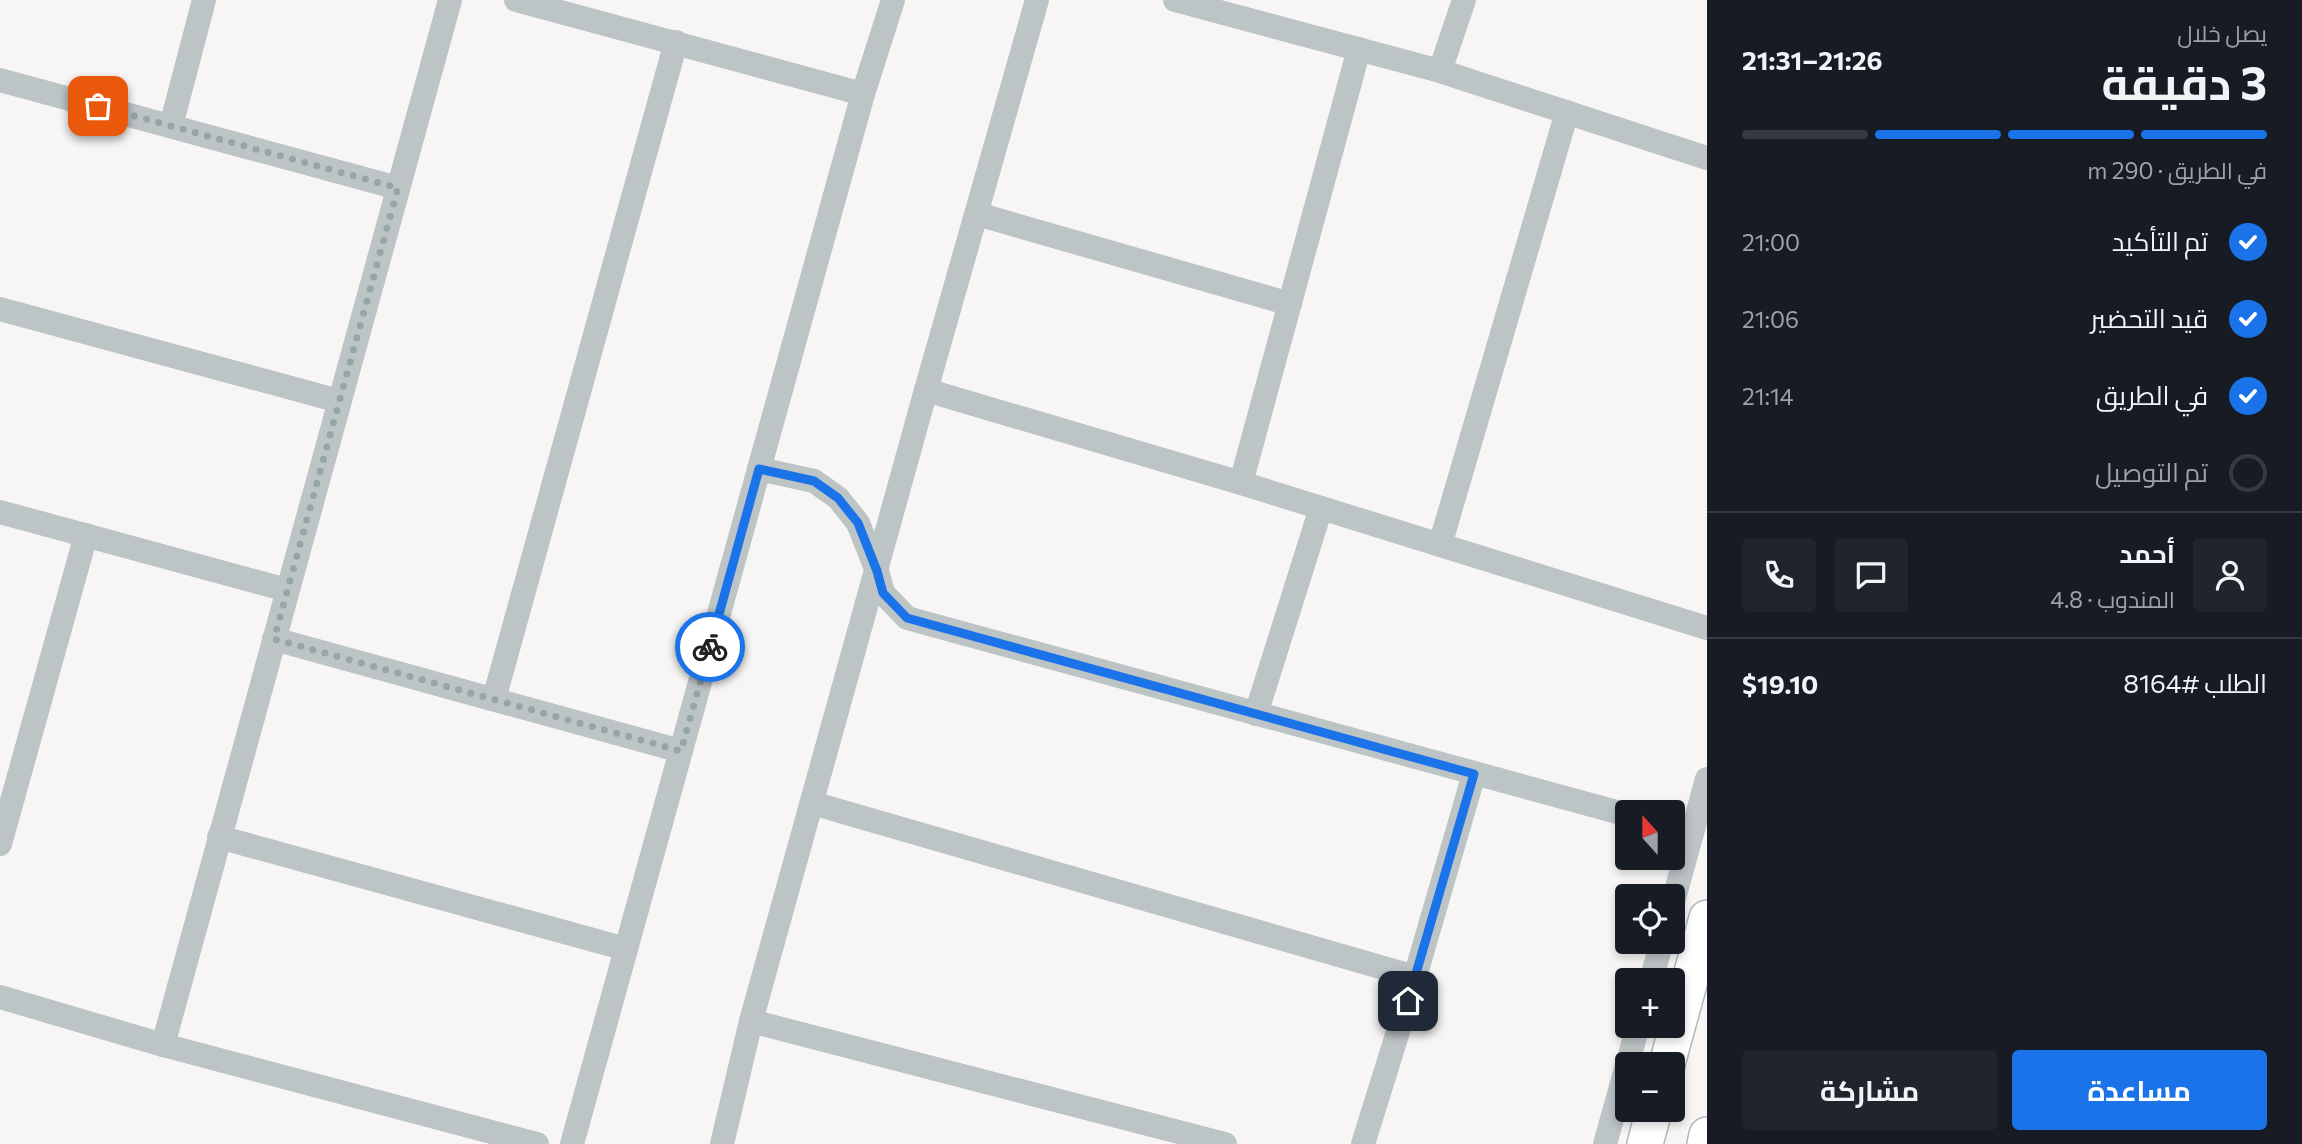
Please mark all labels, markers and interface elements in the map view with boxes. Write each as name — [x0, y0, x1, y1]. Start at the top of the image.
text: يصل خلال — [2177, 19, 2267, 47]
text: 21:26–21:31 — [1742, 44, 1882, 75]
text: 3 دقيقة — [2101, 53, 2267, 109]
pin — [68, 76, 128, 136]
icon: bag — [79, 87, 117, 125]
text: في الطريق · 290 m — [2087, 156, 2267, 184]
icon: check — [2229, 223, 2267, 261]
text: تم التأكيد — [2112, 225, 2208, 256]
text: 21:00 — [1742, 228, 1800, 256]
icon: check — [2229, 300, 2267, 338]
text: قيد التحضير — [2091, 302, 2208, 333]
text: 21:06 — [1742, 305, 1799, 333]
icon: check — [2229, 377, 2267, 415]
text: في الطريق — [2096, 379, 2208, 410]
text: 21:14 — [1742, 382, 1794, 410]
text: تم التوصيل — [2095, 456, 2208, 487]
text: أحمد — [2119, 537, 2175, 568]
button: phone — [1742, 538, 1816, 612]
button: chat — [1834, 538, 1908, 612]
button: person — [2193, 538, 2267, 612]
text: المندوب · 4.8 — [2050, 585, 2175, 613]
courier — [675, 612, 745, 682]
icon: bike — [691, 628, 729, 666]
text: الطلب #8164 — [2123, 667, 2267, 698]
text: $19.10 — [1742, 668, 1818, 699]
north arrow — [1615, 800, 1685, 870]
map controls — [1615, 800, 1685, 1122]
button: locate — [1615, 884, 1685, 954]
button: + — [1615, 968, 1685, 1038]
pin — [1378, 971, 1438, 1031]
icon: home — [1389, 982, 1427, 1020]
button: مشاركة — [1742, 1050, 1998, 1130]
button: مساعدة — [2012, 1050, 2267, 1130]
button: − — [1615, 1052, 1685, 1122]

